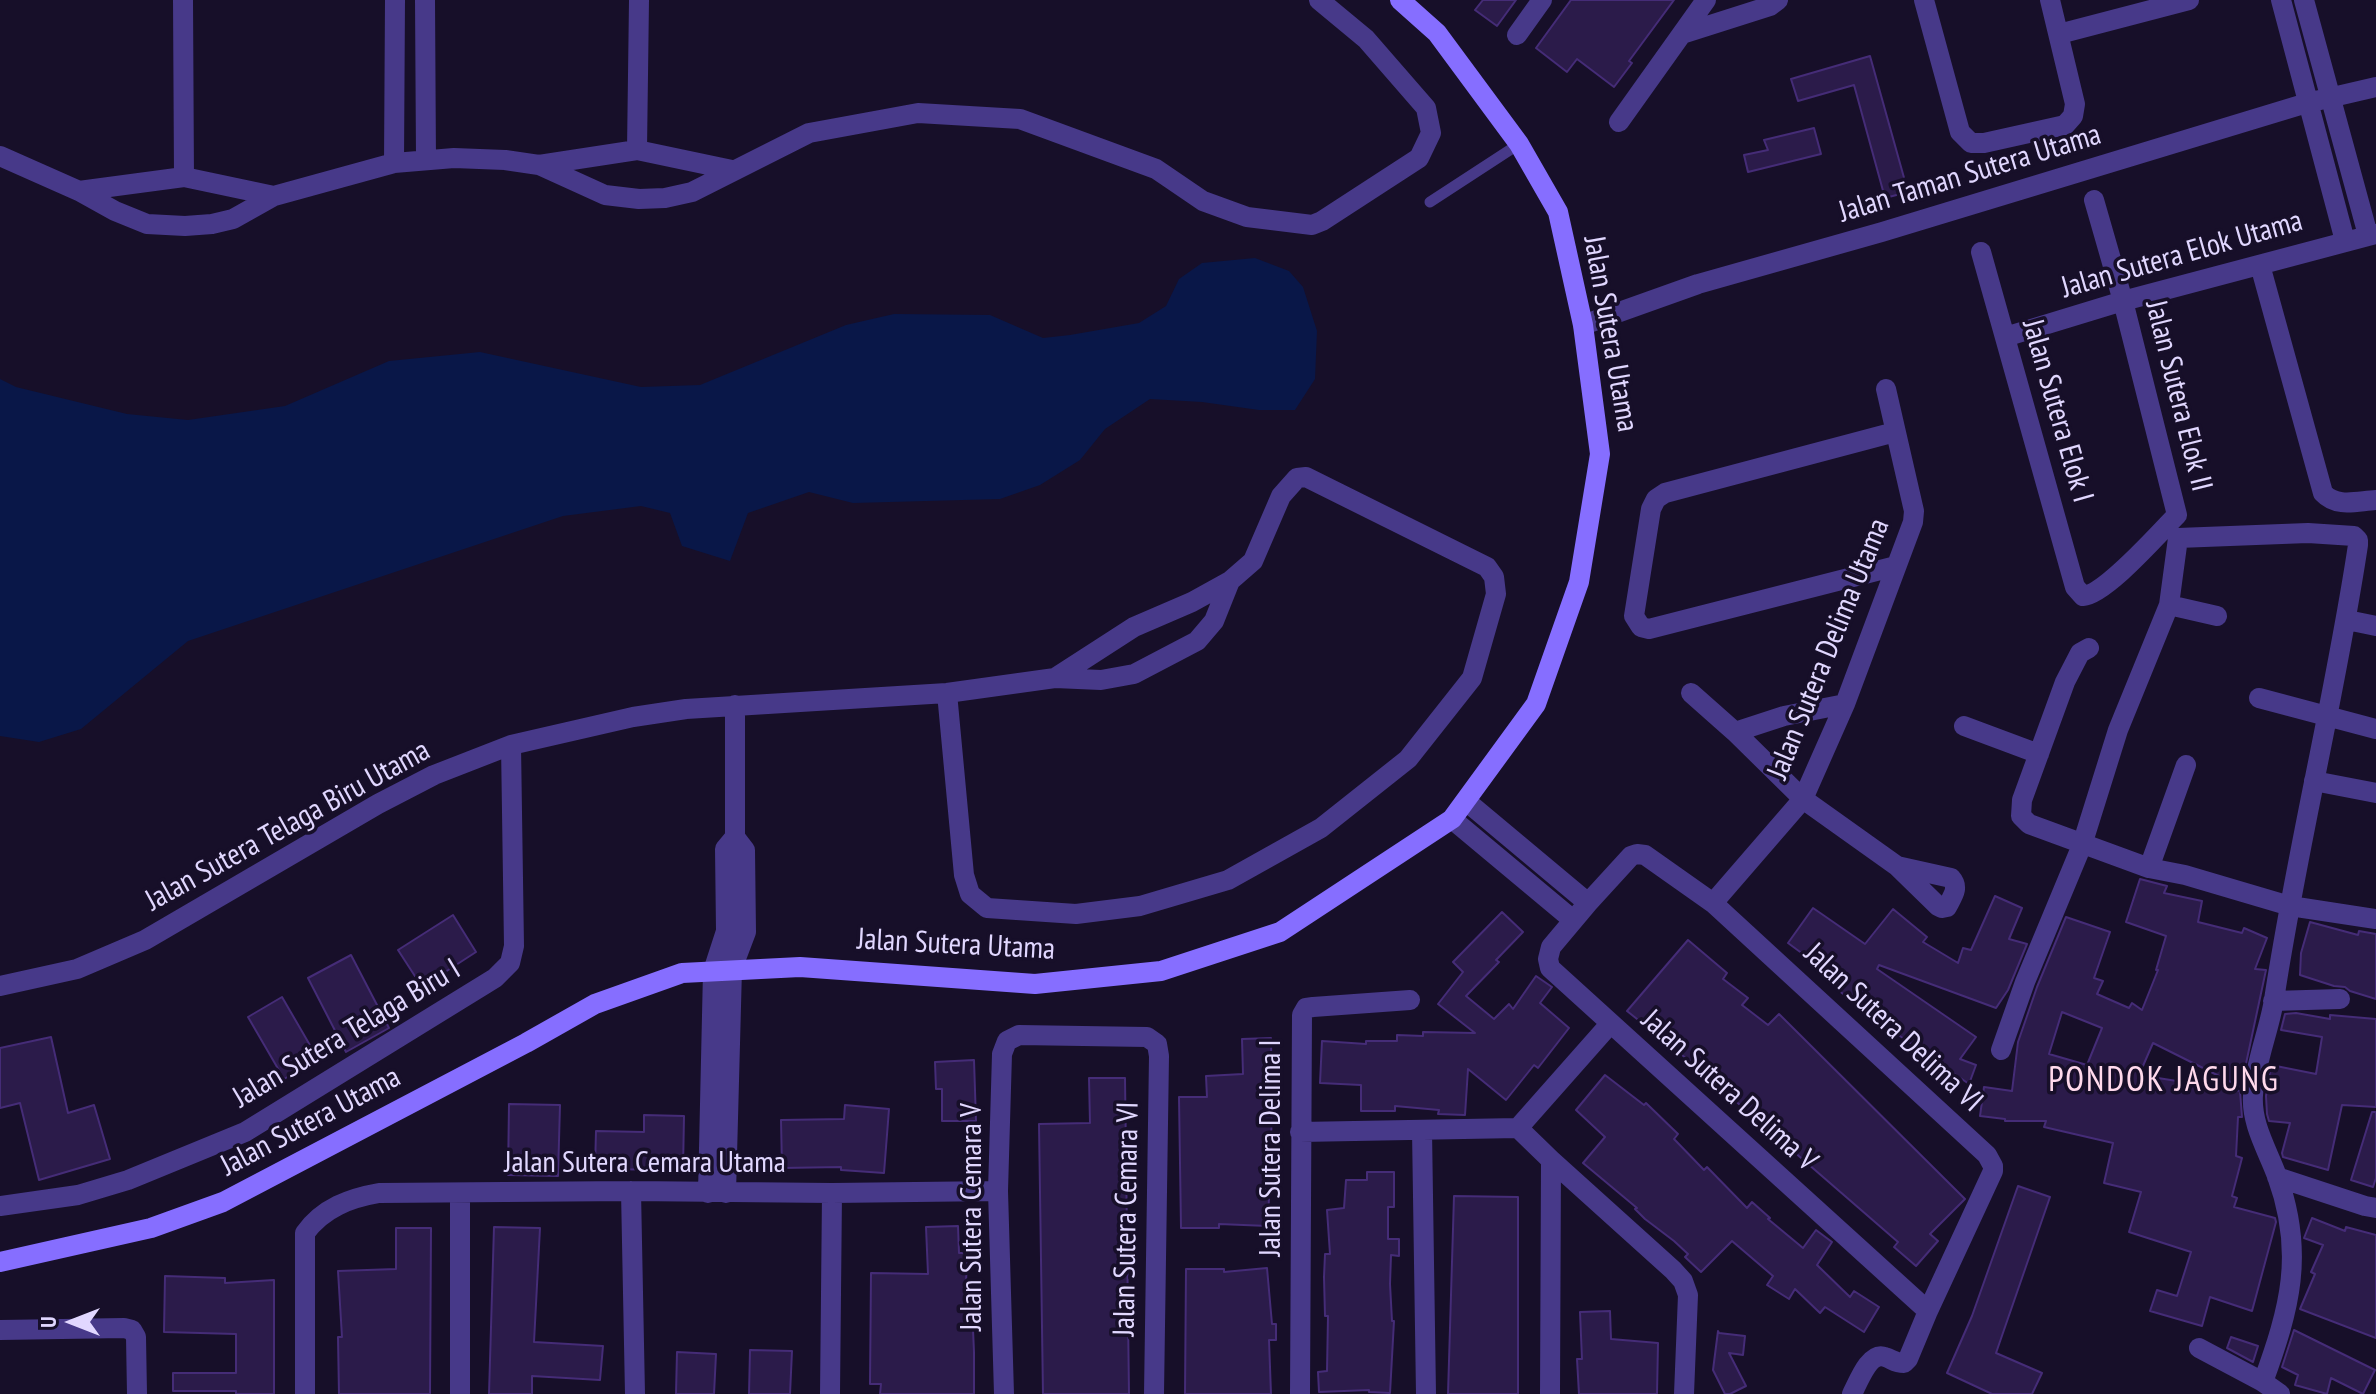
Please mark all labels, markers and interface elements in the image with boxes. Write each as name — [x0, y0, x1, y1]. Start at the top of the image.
street label: Jalan Taman Sutera Utama — [1835, 117, 2105, 231]
street label: Jalan Sutera Elok Utama — [2057, 203, 2307, 307]
street label: Jalan Sutera Utama — [1575, 233, 1645, 435]
street label: Jalan Sutera Elok II — [2137, 297, 2219, 495]
street label: Jalan Sutera Elok I — [2014, 315, 2100, 507]
street label: Jalan Sutera Delima Utama — [1760, 514, 1898, 784]
street label: Jalan Sutera Telaga Biru Utama — [140, 733, 436, 919]
street label: Jalan Sutera Utama — [856, 922, 1056, 968]
street label: Jalan Sutera Delima VI — [1796, 936, 1990, 1120]
street label: Jalan Sutera Telaga Biru I — [227, 952, 467, 1116]
street label: Jalan Sutera Delima V — [1634, 1003, 1824, 1179]
street label: Jalan Sutera Delima I — [1253, 1039, 1289, 1257]
street label: Jalan Sutera Utama — [215, 1060, 407, 1184]
district label: PONDOK JAGUNG — [2048, 1061, 2280, 1101]
street label: Jalan Sutera Cemara VI — [1107, 1101, 1147, 1337]
street label: Jalan Sutera Cemara V — [954, 1103, 990, 1331]
street label: Jalan Sutera Cemara Utama — [504, 1145, 786, 1181]
north arrow — [32, 1282, 112, 1362]
text: U — [34, 1316, 62, 1328]

